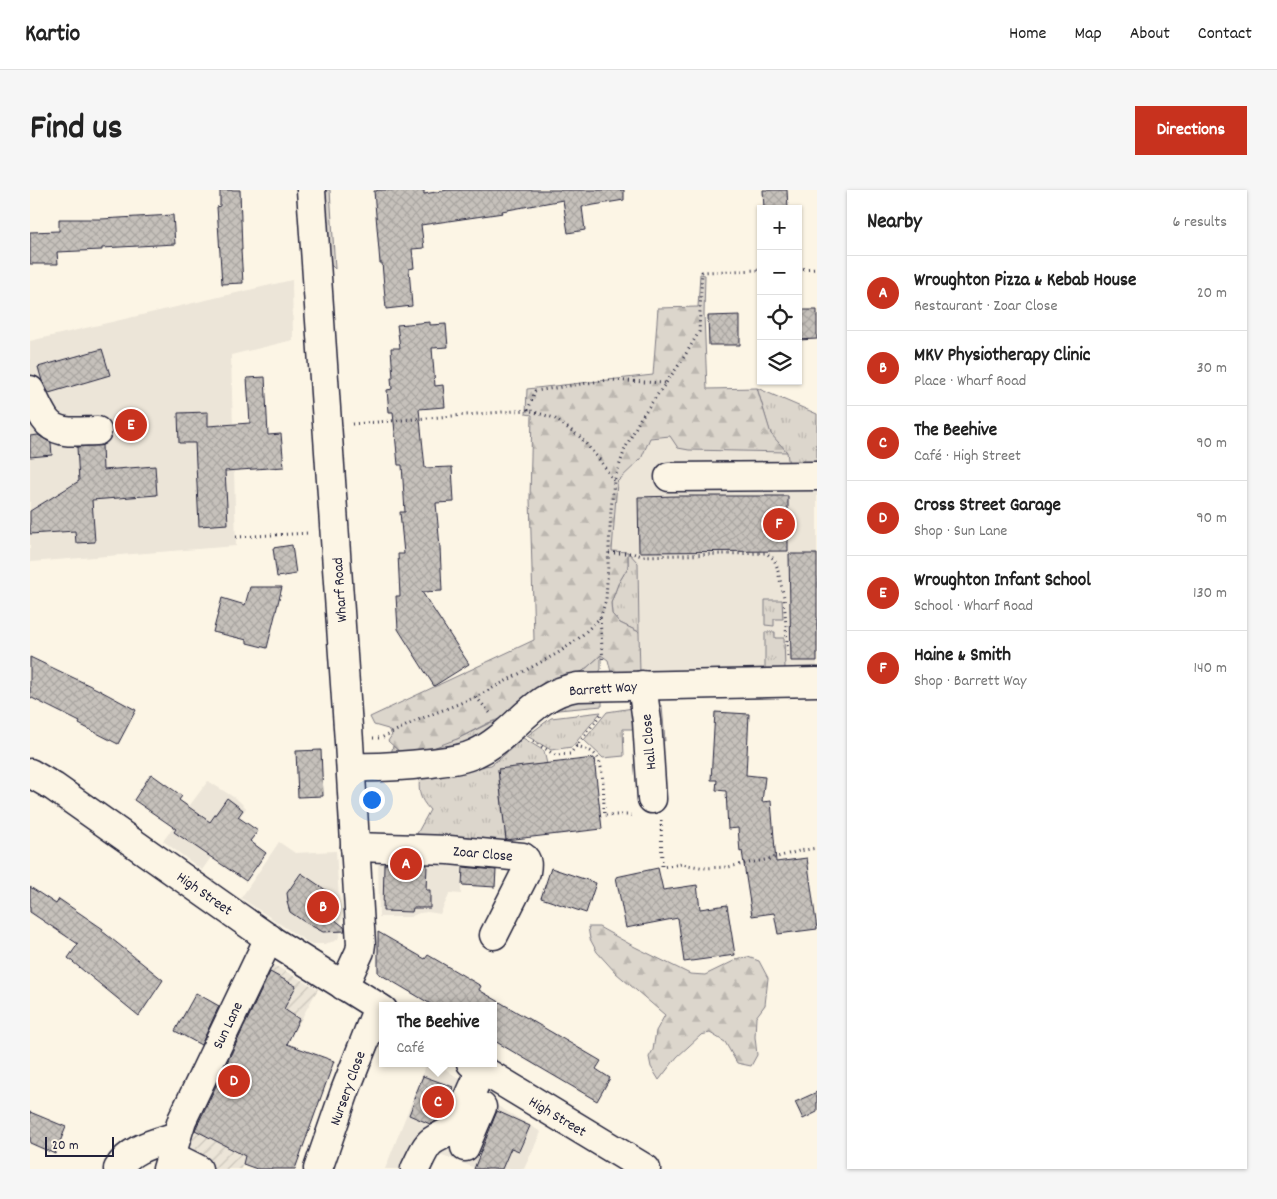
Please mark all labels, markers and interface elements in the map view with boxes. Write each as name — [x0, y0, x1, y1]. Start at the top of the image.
text: Kartio — [25, 18, 80, 52]
text: Home — [1009, 22, 1046, 47]
text: Map — [1074, 22, 1102, 47]
text: About — [1130, 22, 1170, 47]
text: Contact — [1198, 22, 1252, 47]
text: Find us — [30, 105, 122, 155]
button: Directions — [1135, 106, 1247, 155]
map controls — [757, 205, 802, 385]
button: + — [757, 205, 802, 250]
text: Nearby — [867, 208, 922, 238]
text: 6 results — [1172, 211, 1227, 234]
button: − — [757, 250, 802, 295]
text: Wroughton Pizza & Kebab House — [914, 268, 1136, 295]
text: A — [879, 282, 887, 305]
text: 20 m — [1197, 282, 1227, 305]
button: locate — [757, 295, 802, 340]
text: Restaurant · Zoar Close — [914, 295, 1058, 318]
button: layers — [757, 340, 802, 385]
text: MKV Physiotherapy Clinic — [914, 343, 1090, 370]
text: B — [879, 357, 887, 380]
text: 30 m — [1197, 357, 1227, 380]
text: Place · Wharf Road — [914, 370, 1026, 393]
pin: E — [115, 406, 147, 444]
text: The Beehive — [914, 418, 997, 445]
text: C — [879, 432, 887, 455]
text: 90 m — [1196, 432, 1227, 455]
text: Café · High Street — [914, 445, 1021, 468]
text: Cross Street Garage — [914, 493, 1061, 520]
pin: F — [763, 505, 795, 543]
text: D — [879, 507, 887, 530]
text: 90 m — [1196, 507, 1227, 530]
text: Shop · Sun Lane — [914, 520, 1007, 543]
street label: Wharf Road — [328, 557, 354, 623]
text: Wroughton Infant School — [914, 568, 1091, 595]
text: E — [879, 582, 887, 605]
text: 130 m — [1193, 582, 1227, 605]
text: School · Wharf Road — [914, 595, 1033, 618]
text: Haine & Smith — [914, 643, 1011, 670]
text: F — [879, 657, 887, 680]
text: 140 m — [1193, 657, 1227, 680]
text: Shop · Barrett Way — [914, 670, 1027, 693]
street label: Barrett Way — [568, 677, 639, 703]
street label: Hall Close — [637, 713, 663, 771]
your location — [359, 787, 385, 813]
street label: Zoar Close — [452, 841, 514, 869]
pin: A — [390, 845, 422, 883]
street label: High Street — [171, 867, 237, 922]
pin: B — [307, 888, 339, 926]
street label: Sun Lane — [208, 998, 250, 1053]
popup — [379, 1002, 497, 1067]
text: The Beehive — [396, 1010, 480, 1037]
text: Café — [396, 1037, 424, 1060]
street label: Nursery Close — [325, 1048, 373, 1129]
pin: D — [218, 1062, 250, 1100]
pin: C — [422, 1083, 454, 1121]
street label: High Street — [524, 1092, 590, 1144]
scale bar — [45, 1134, 114, 1157]
text: 20 m — [52, 1136, 79, 1156]

